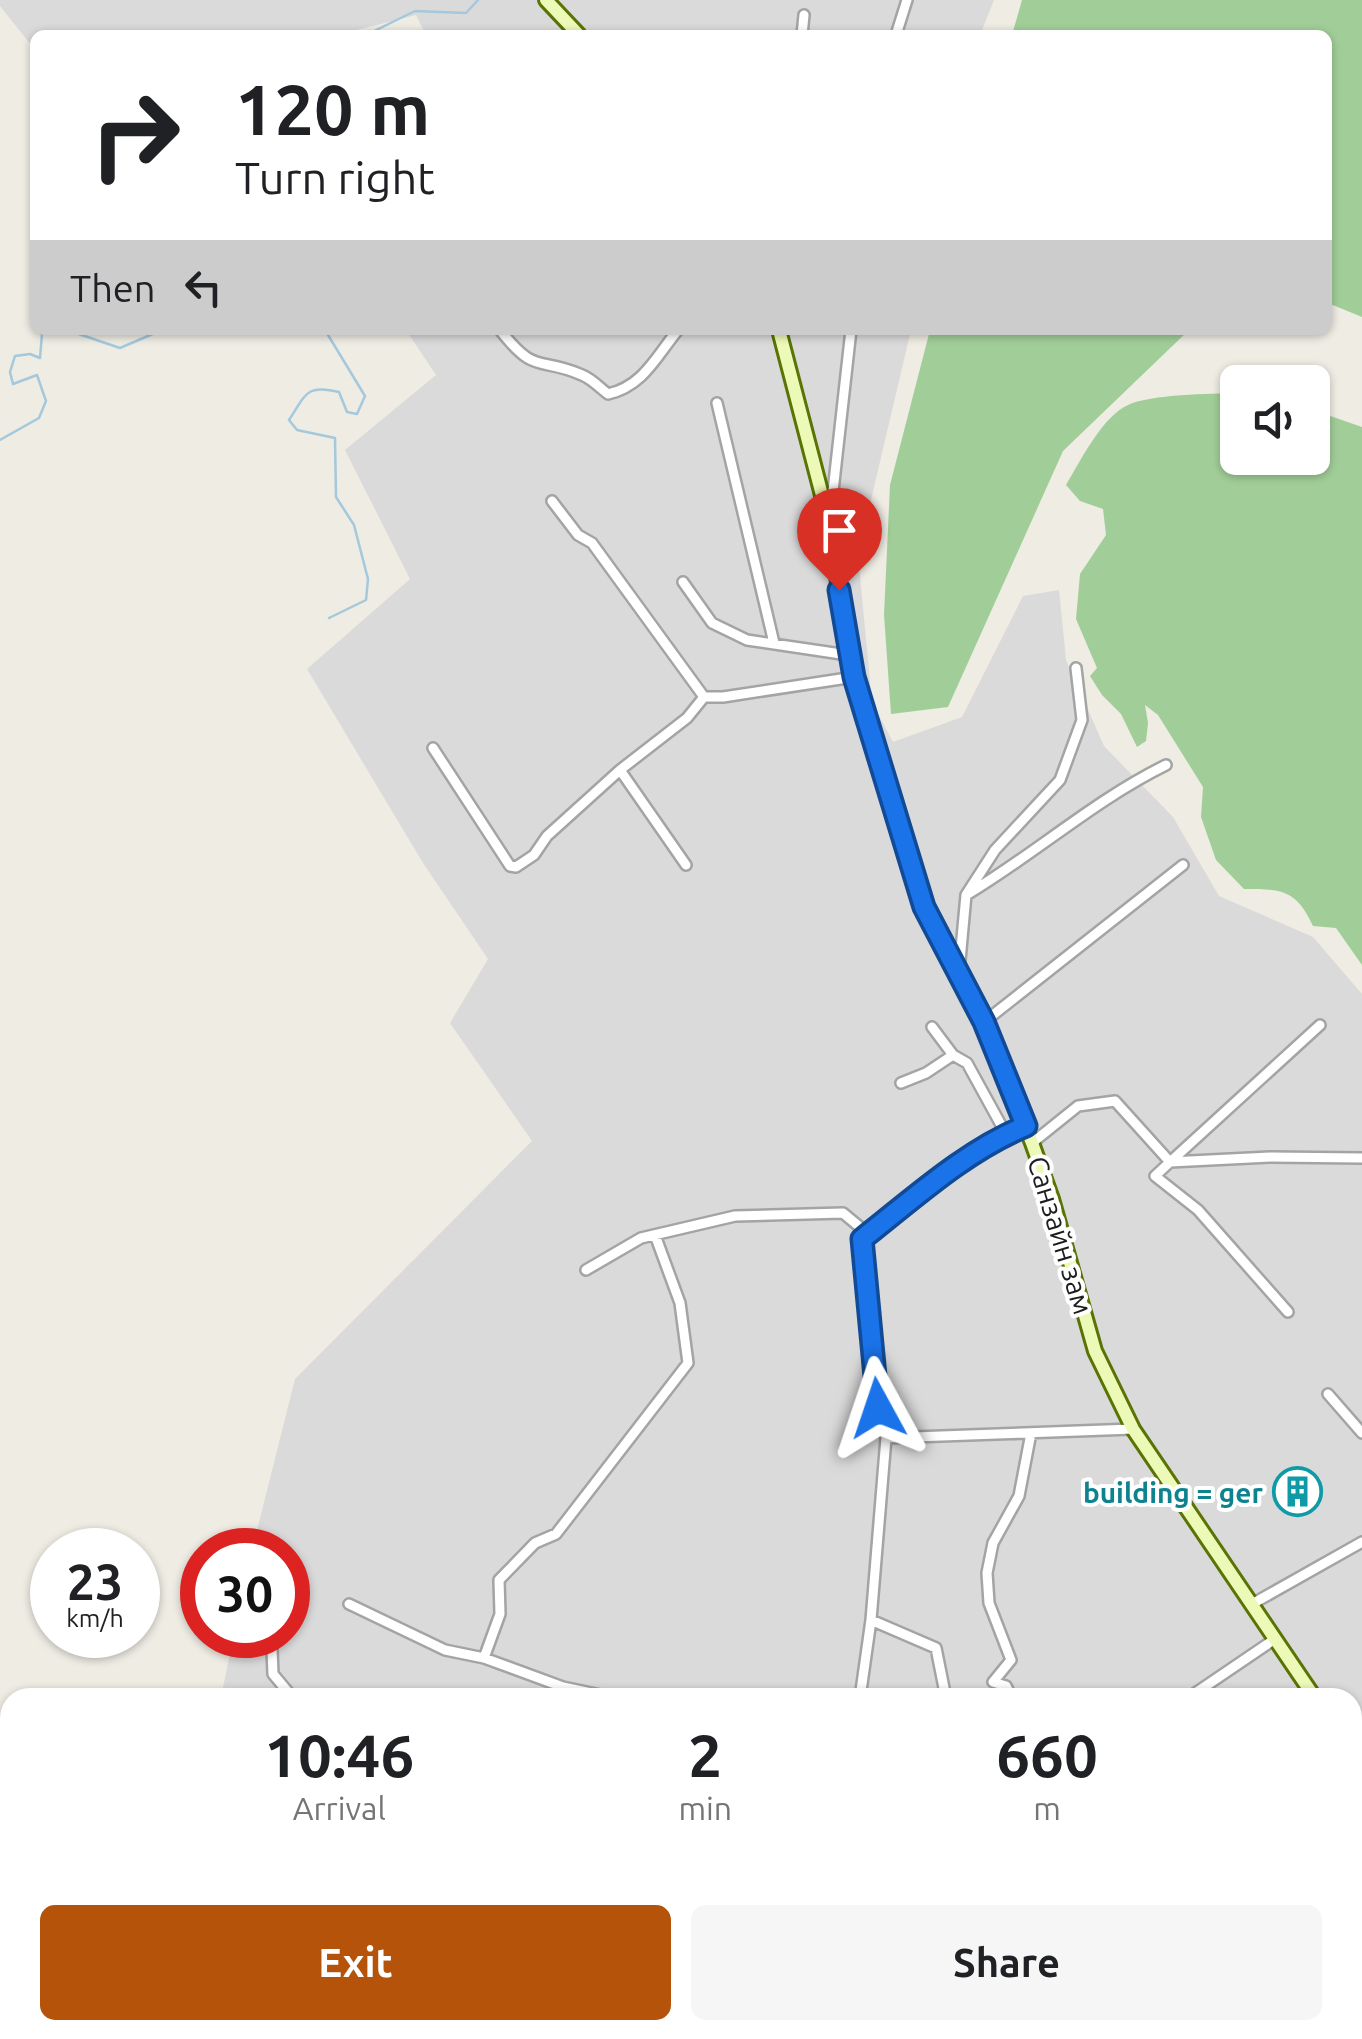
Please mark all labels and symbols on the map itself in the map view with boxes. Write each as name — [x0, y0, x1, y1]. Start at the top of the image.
pin — [797, 488, 882, 591]
street label: Санзайн зам — [1022, 1152, 1100, 1318]
position arrow — [826, 1356, 930, 1460]
building icon: building = ger — [1272, 1466, 1324, 1518]
place label: building = ger — [1083, 1477, 1263, 1508]
speed limit sign: 30 — [180, 1528, 310, 1658]

